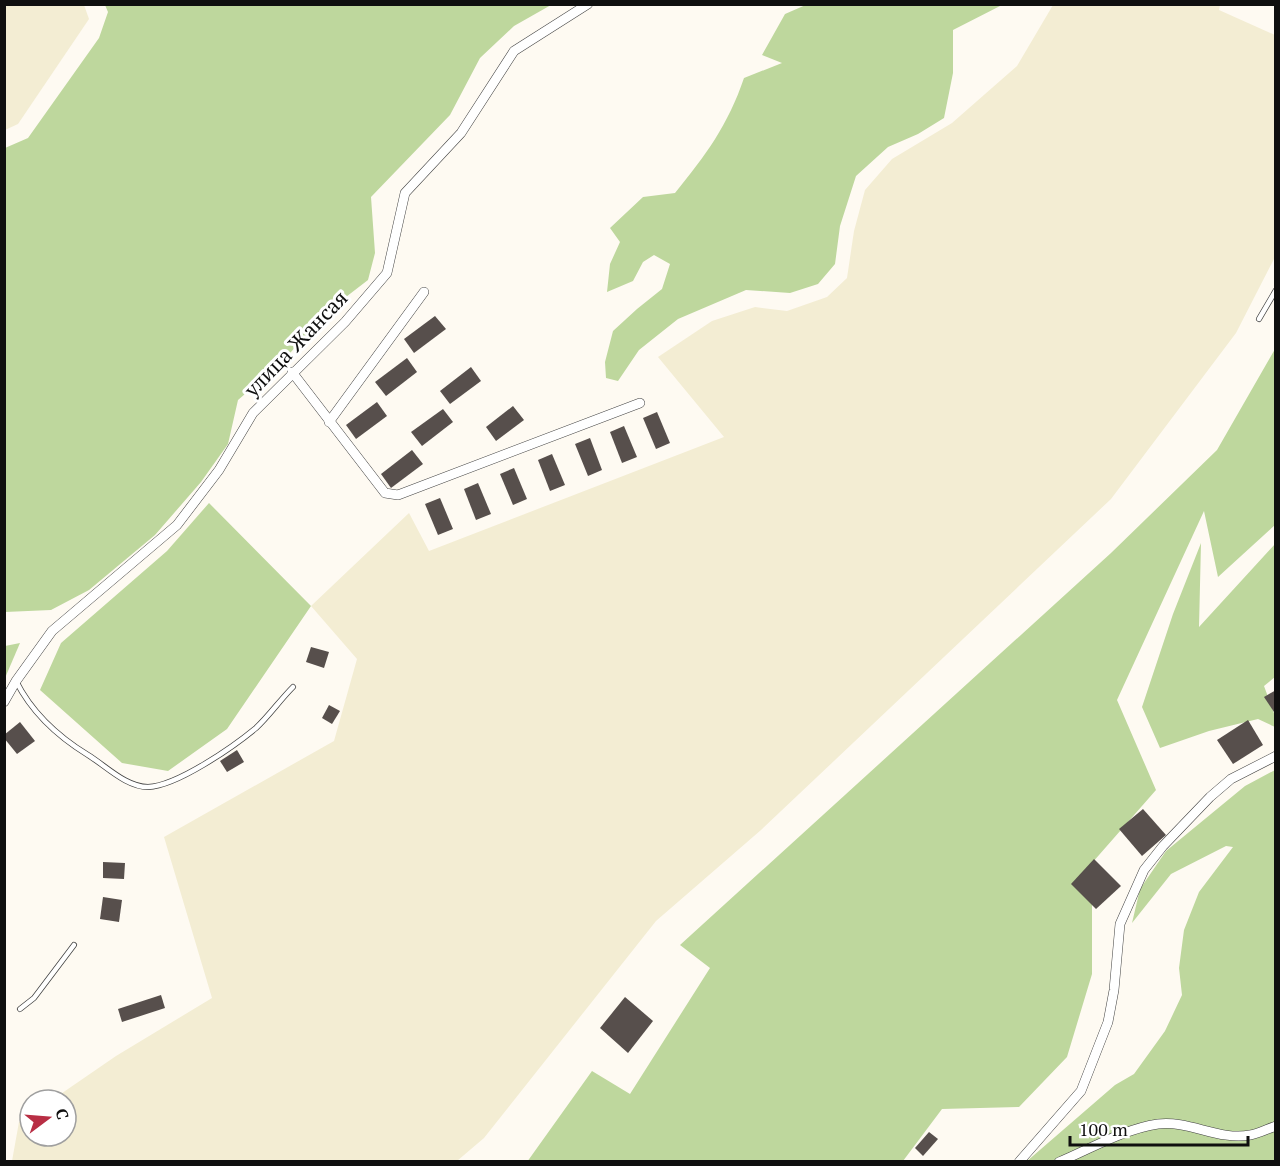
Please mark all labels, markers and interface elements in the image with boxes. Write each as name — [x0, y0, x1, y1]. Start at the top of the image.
street label: улица Жансая — [237, 284, 353, 403]
north arrow — [18, 1088, 78, 1148]
text: С — [50, 1106, 74, 1122]
scale bar — [1070, 1109, 1248, 1147]
text: 100 m — [1079, 1117, 1128, 1141]

